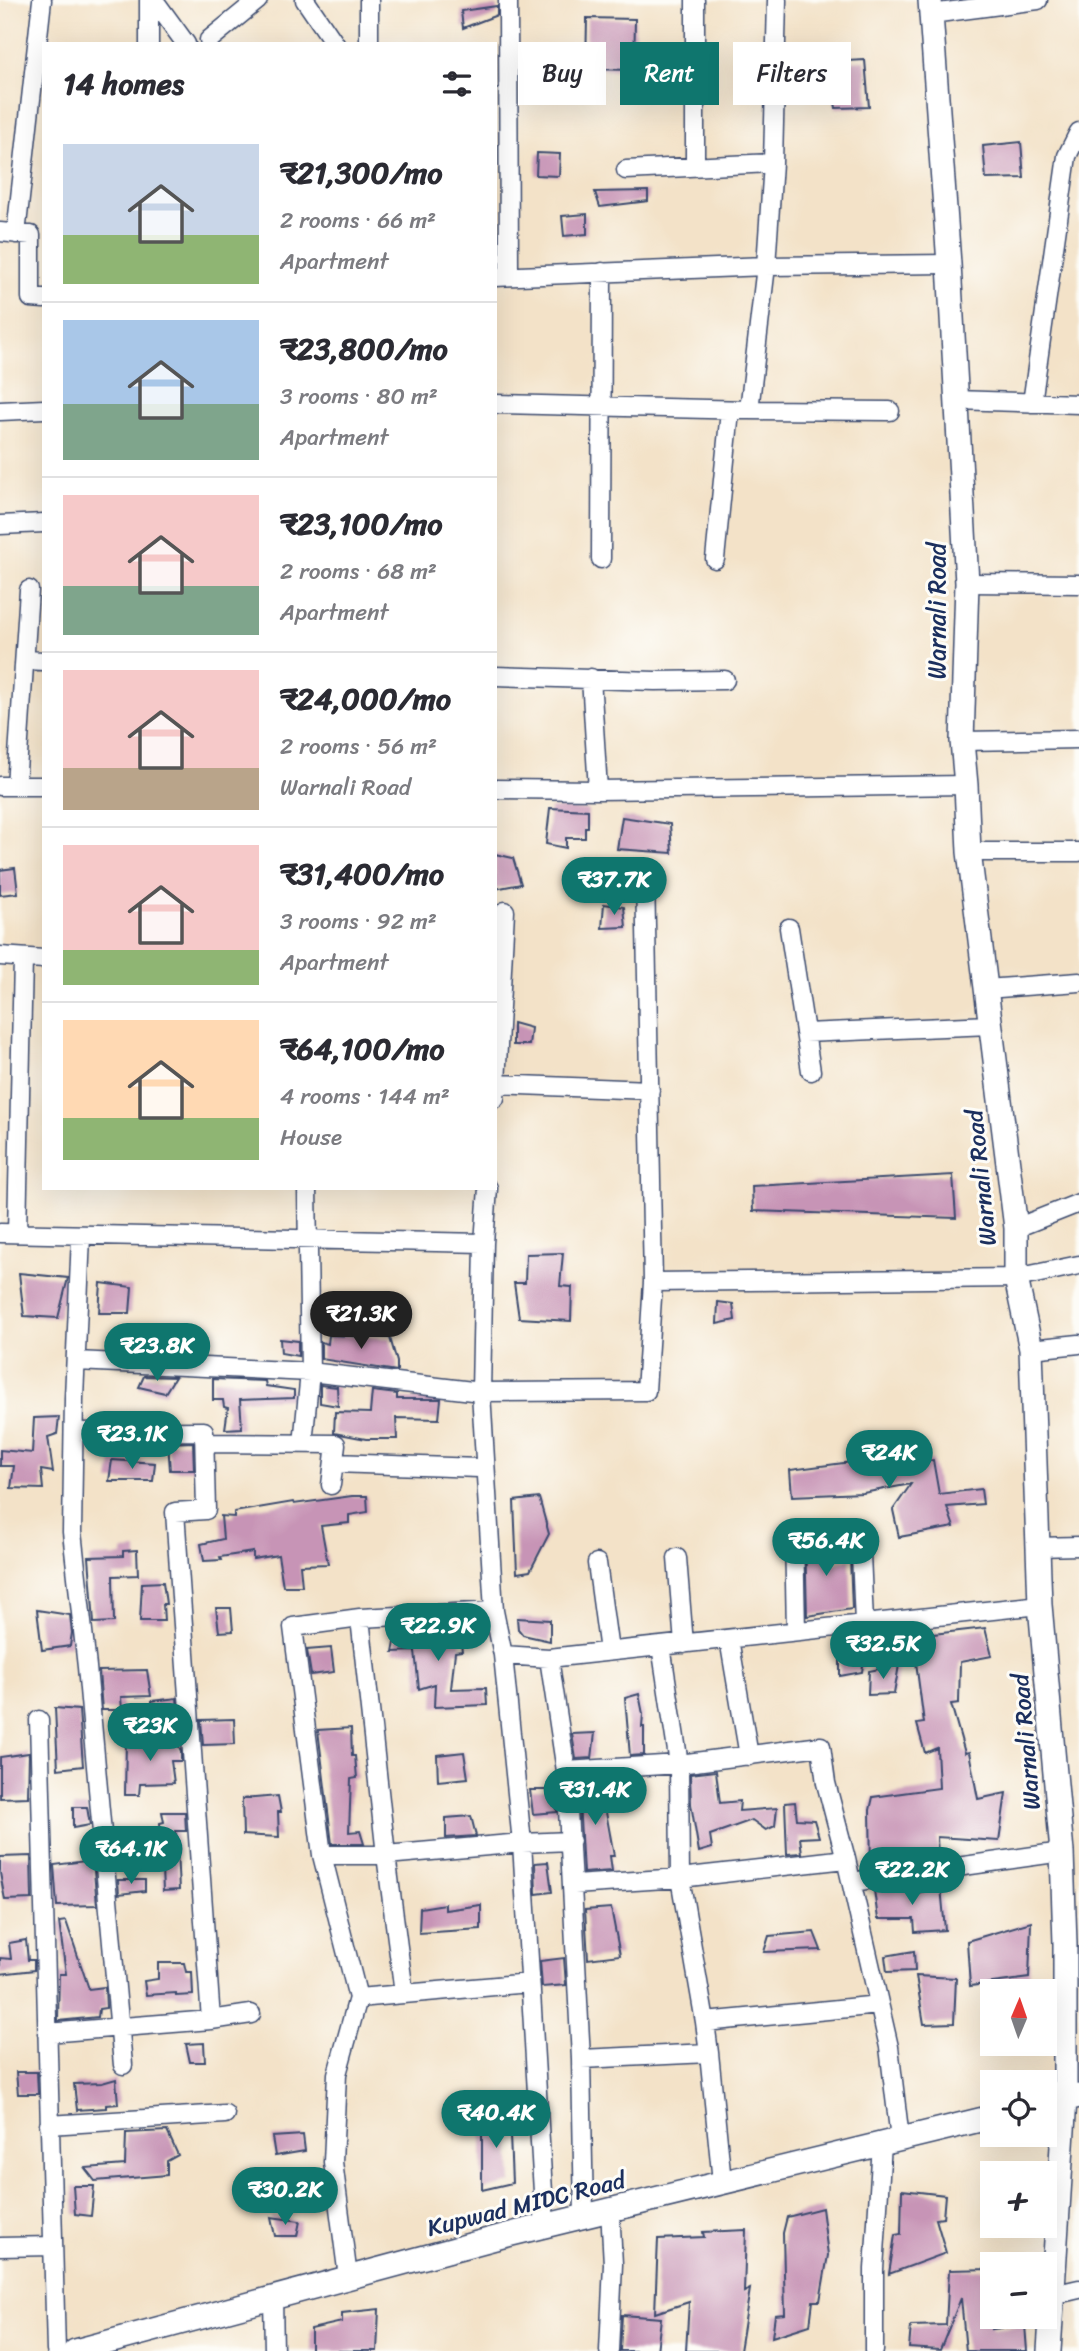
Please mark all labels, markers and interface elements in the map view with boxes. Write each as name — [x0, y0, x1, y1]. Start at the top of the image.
chip: Buy — [518, 42, 606, 105]
chip: Rent — [620, 42, 719, 105]
chip: Filters — [733, 42, 851, 105]
text: 14 homes — [63, 57, 184, 111]
icon: filters — [438, 65, 476, 103]
text: ₹21,300/mo — [280, 146, 443, 200]
icon: home — [119, 172, 203, 256]
text: 2 rooms · 66 m² — [280, 200, 436, 241]
text: Apartment — [280, 241, 389, 282]
text: ₹23,800/mo — [280, 322, 448, 376]
icon: home — [119, 348, 203, 432]
text: 3 rooms · 80 m² — [280, 376, 438, 417]
text: Apartment — [280, 417, 389, 458]
text: ₹23,100/mo — [280, 497, 443, 551]
icon: home — [119, 523, 203, 607]
street label: Warnali Road — [916, 540, 958, 679]
text: 2 rooms · 68 m² — [280, 551, 437, 592]
text: Apartment — [280, 592, 389, 633]
text: ₹24,000/mo — [280, 672, 451, 726]
icon: home — [119, 698, 203, 782]
text: 2 rooms · 56 m² — [280, 726, 437, 767]
text: Warnali Road — [280, 767, 411, 808]
text: ₹31,400/mo — [280, 847, 444, 901]
pin: ₹37.7K — [557, 858, 671, 917]
text: ₹37.7K — [578, 859, 650, 900]
icon: home — [119, 873, 203, 957]
text: 3 rooms · 92 m² — [280, 901, 437, 942]
text: Apartment — [280, 942, 389, 983]
text: ₹64,100/mo — [280, 1022, 445, 1076]
icon: home — [119, 1048, 203, 1132]
text: 4 rooms · 144 m² — [280, 1076, 450, 1117]
street label: Warnali Road — [953, 1106, 1009, 1248]
text: House — [280, 1117, 342, 1158]
pin: ₹21.3K — [304, 1292, 418, 1351]
text: ₹21.3K — [326, 1293, 396, 1334]
pin: ₹23.8K — [100, 1324, 214, 1383]
text: ₹23.8K — [120, 1325, 194, 1366]
pin: ₹23.1K — [75, 1412, 189, 1471]
text: ₹23.1K — [97, 1413, 167, 1454]
pin: ₹24K — [848, 1430, 930, 1490]
text: ₹24K — [862, 1432, 916, 1473]
pin: ₹56.4K — [769, 1518, 883, 1578]
text: ₹56.4K — [788, 1520, 864, 1561]
pin: ₹22.9K — [381, 1604, 495, 1663]
text: ₹22.9K — [401, 1605, 475, 1646]
pin: ₹32.5K — [826, 1622, 940, 1681]
text: ₹32.5K — [846, 1623, 920, 1664]
street label: Warnali Road — [999, 1670, 1053, 1812]
pin: ₹23K — [109, 1704, 191, 1763]
text: ₹23K — [124, 1705, 176, 1746]
pin: ₹31.4K — [538, 1768, 652, 1827]
text: ₹31.4K — [560, 1769, 630, 1810]
pin: ₹64.1K — [74, 1826, 188, 1886]
text: ₹64.1K — [95, 1828, 167, 1869]
pin: ₹22.2K — [855, 1848, 969, 1907]
text: ₹22.2K — [875, 1849, 949, 1890]
north arrow — [980, 1979, 1057, 2056]
map controls — [980, 1979, 1057, 2329]
button: locate — [980, 2070, 1057, 2147]
pin: ₹40.4K — [439, 2090, 553, 2150]
text: ₹40.4K — [457, 2092, 535, 2133]
street label: Kupwad MIDC Road — [422, 2158, 632, 2249]
button: + — [980, 2161, 1057, 2238]
pin: ₹30.2K — [228, 2168, 342, 2227]
text: ₹30.2K — [248, 2169, 322, 2210]
button: − — [980, 2252, 1057, 2329]

